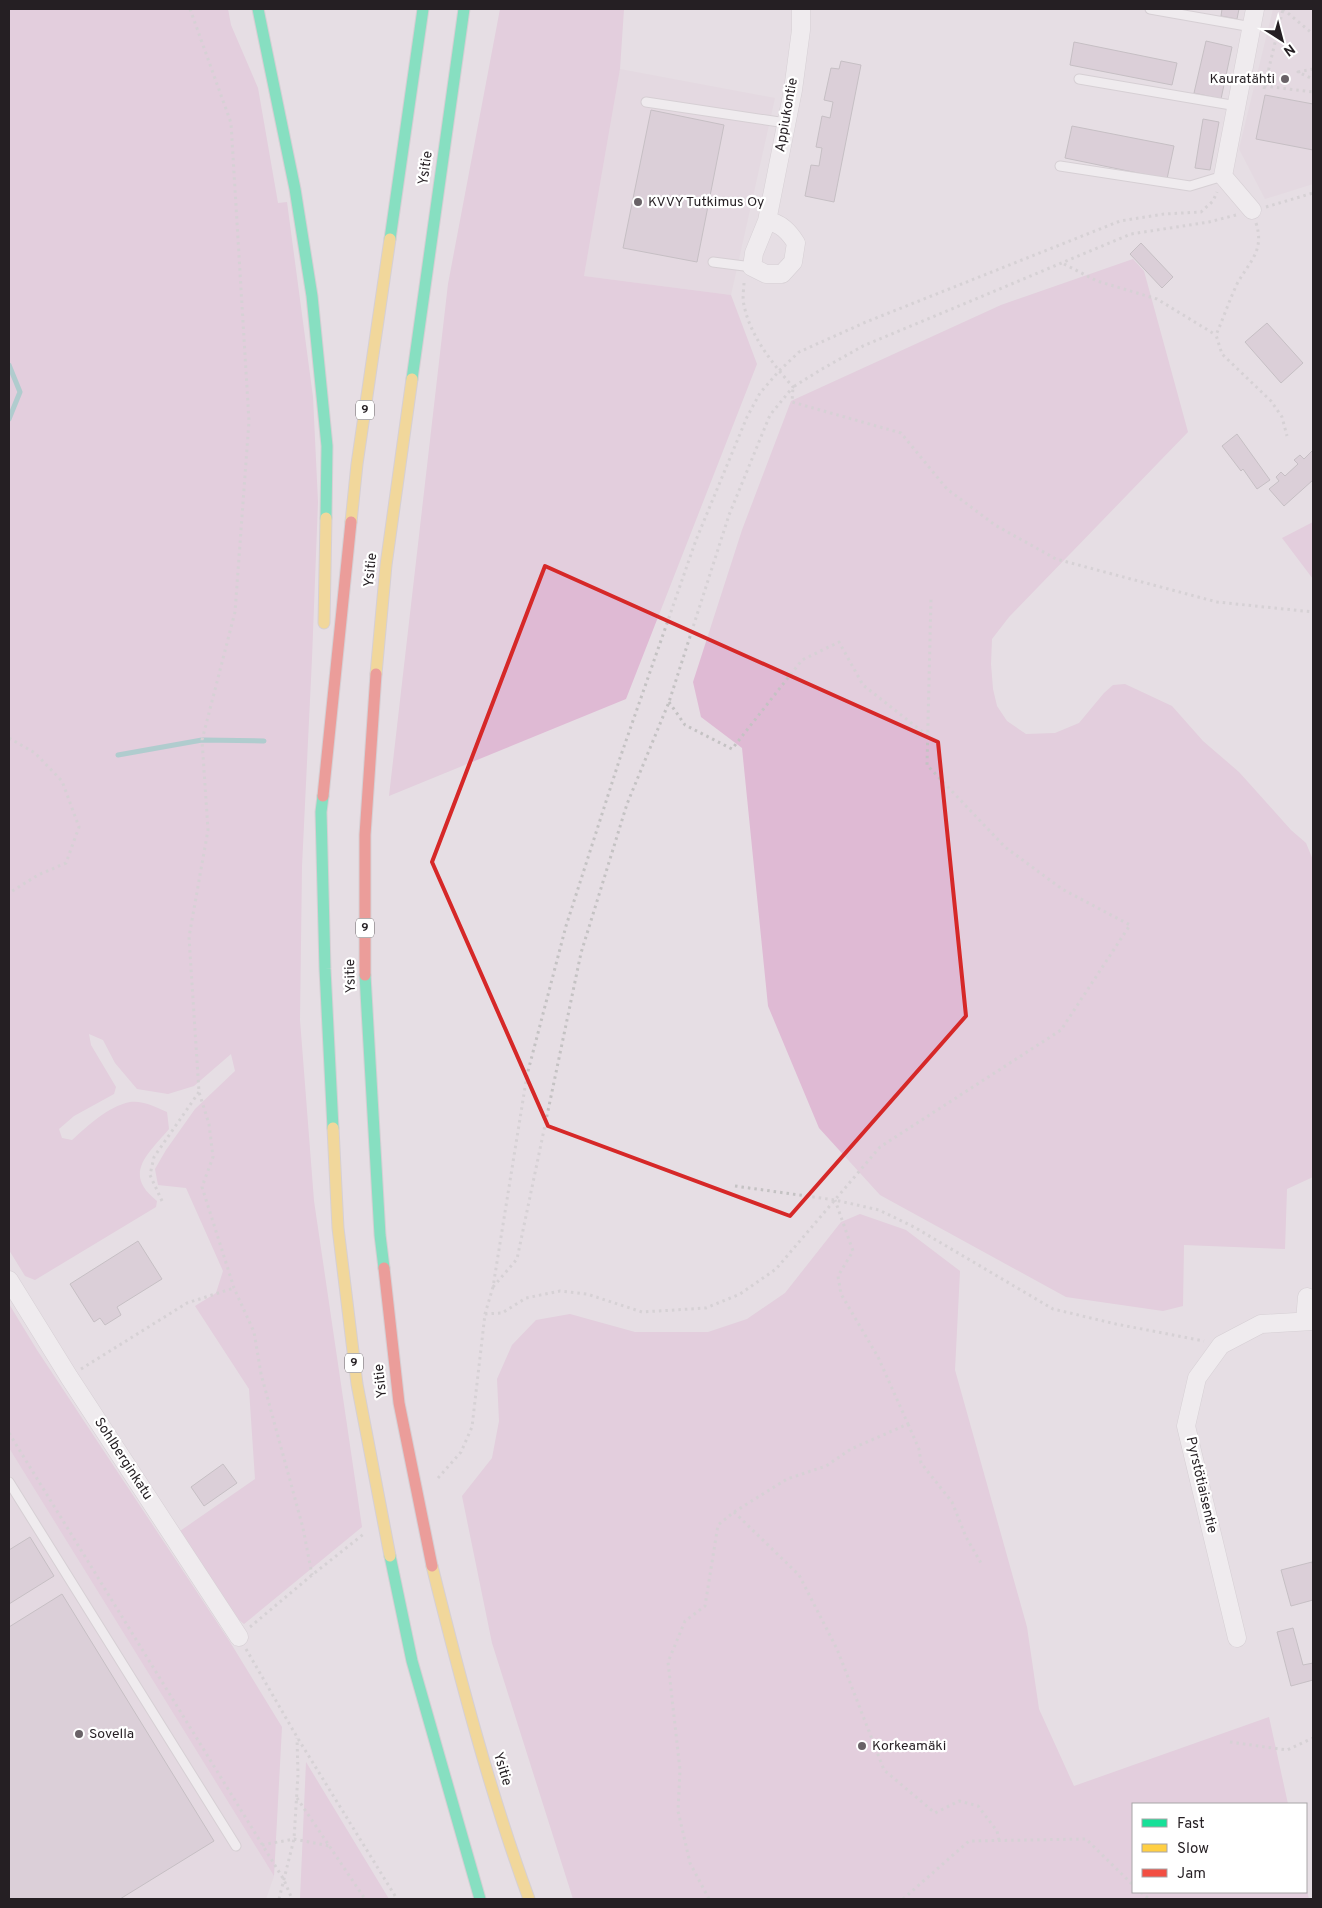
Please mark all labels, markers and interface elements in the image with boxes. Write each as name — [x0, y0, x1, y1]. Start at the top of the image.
north arrow — [1257, 15, 1307, 65]
text: N — [1280, 39, 1298, 59]
place label: Kauratähti — [1210, 71, 1275, 88]
marker: Kauratähti — [1279, 73, 1291, 85]
street label: Appiukontie — [772, 76, 802, 154]
street label: Ysitie — [415, 150, 437, 186]
place label: KVVY Tutkimus Oy — [648, 194, 764, 211]
marker: KVVY Tutkimus Oy — [632, 196, 644, 208]
road number: 9 — [356, 400, 374, 420]
street label: Ysitie — [361, 552, 381, 588]
road number: 9 — [356, 918, 374, 938]
street label: Ysitie — [342, 959, 360, 993]
road number: 9 — [345, 1354, 363, 1372]
street label: Ysitie — [371, 1363, 391, 1399]
street label: Sohlberginkatu — [90, 1415, 156, 1503]
street label: Pyrstötiaisentie — [1182, 1435, 1220, 1535]
place label: Sovella — [89, 1726, 134, 1743]
marker: Sovella — [73, 1728, 85, 1740]
place label: Korkeamäki — [872, 1738, 946, 1755]
marker: Korkeamäki — [856, 1740, 868, 1752]
street label: Ysitie — [489, 1750, 515, 1788]
legend — [1132, 1803, 1307, 1893]
text: Fast — [1177, 1815, 1205, 1834]
text: Slow — [1177, 1840, 1209, 1859]
text: Jam — [1177, 1865, 1206, 1884]

